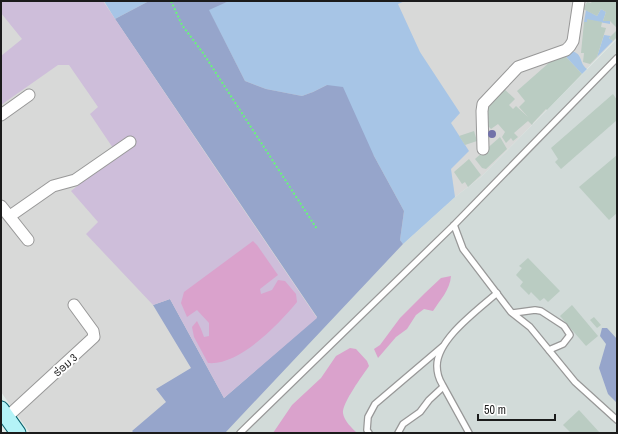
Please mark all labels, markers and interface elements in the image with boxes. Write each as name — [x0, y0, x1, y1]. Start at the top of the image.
street label: ຮ່ອມ 3 — [50, 350, 80, 380]
scale bar — [478, 396, 555, 422]
text: 50 m — [484, 402, 506, 418]

